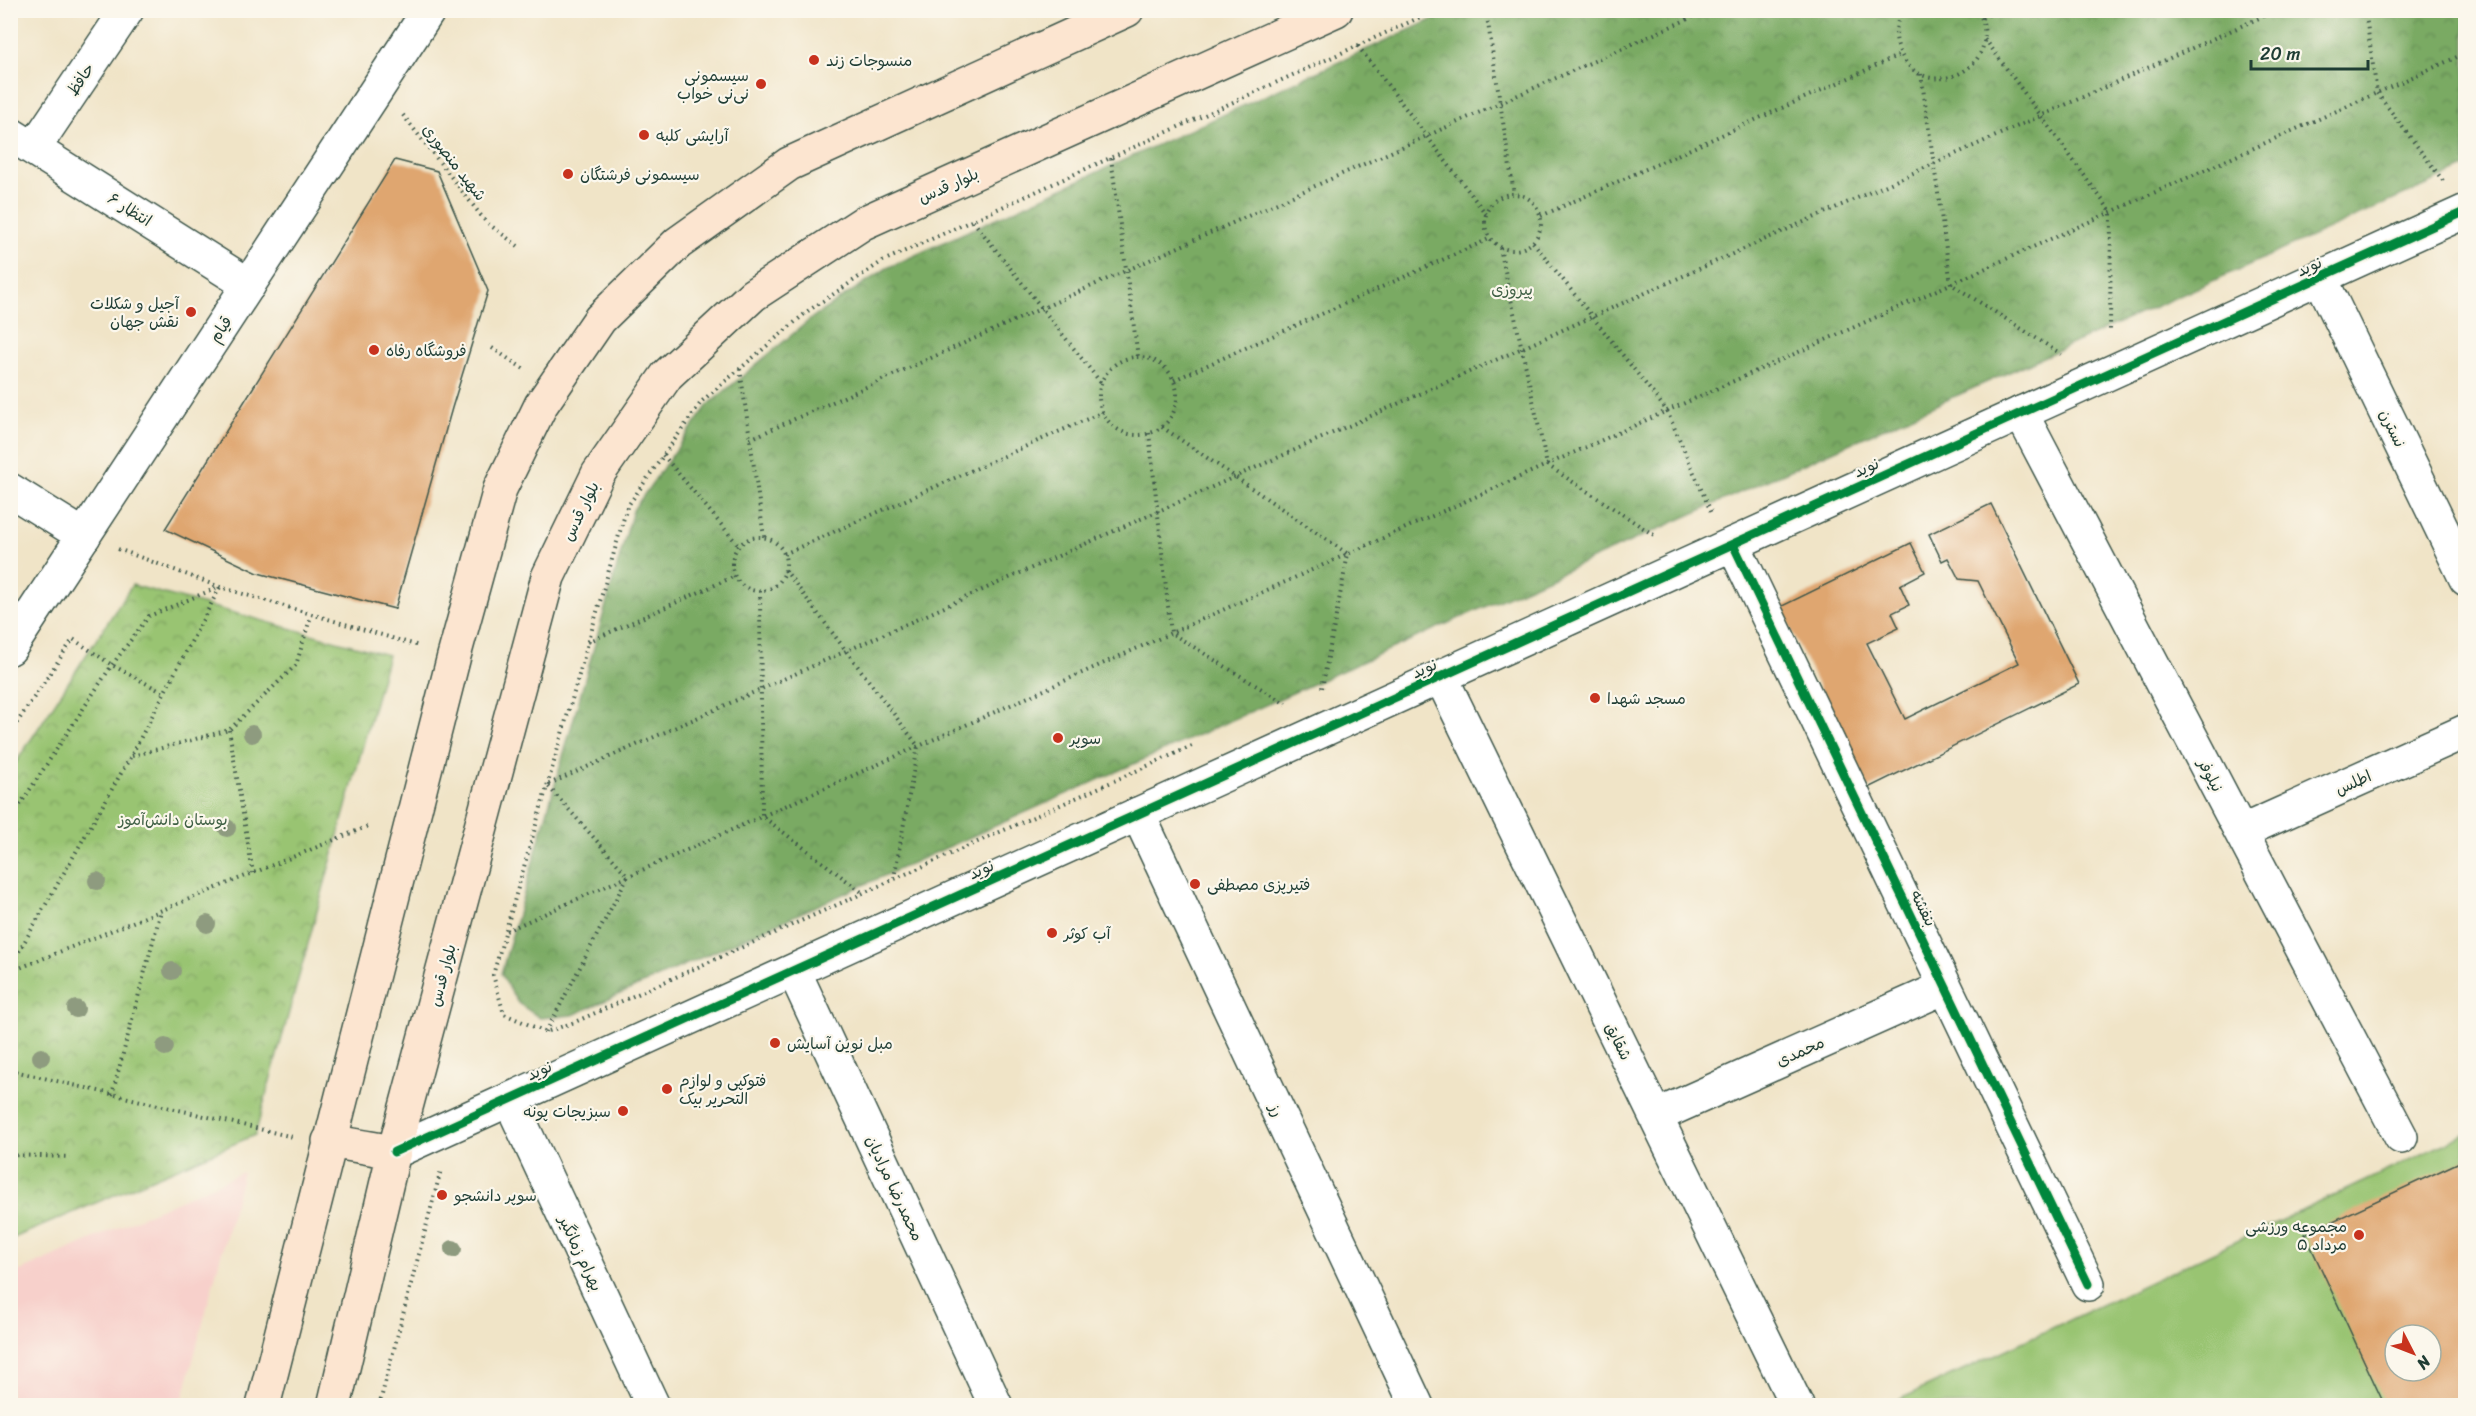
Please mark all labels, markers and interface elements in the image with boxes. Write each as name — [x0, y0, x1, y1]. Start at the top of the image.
scale bar — [2251, 33, 2368, 71]
text: 20 m — [2260, 38, 2300, 70]
place label: منسوجات زند — [826, 46, 912, 75]
marker: منسوجات زند — [807, 53, 821, 67]
street label: حافظ — [59, 57, 102, 102]
place label: سیسمونی نی‌نی خواب — [677, 61, 749, 108]
marker: سیسمونی نی‌نی خواب — [754, 77, 768, 91]
street label: شهید منصوری — [415, 117, 494, 208]
place label: آرایشی کلبه — [656, 121, 729, 150]
marker: آرایشی کلبه — [637, 128, 651, 142]
street label: بلوار قدس — [913, 159, 983, 212]
place label: سیسمونی فرشتگان — [580, 160, 700, 189]
marker: سیسمونی فرشتگان — [561, 167, 575, 181]
street label: انتظار ۶ — [102, 184, 158, 234]
street label: نوید — [2292, 248, 2327, 285]
park label: پیروزی — [1491, 275, 1533, 304]
place label: آجیل و شکلات نقش جهان — [90, 289, 180, 336]
marker: آجیل و شکلات نقش جهان — [184, 305, 198, 319]
street label: قیام — [201, 310, 240, 349]
place label: فروشگاه رفاه — [386, 336, 467, 365]
marker: فروشگاه رفاه — [367, 343, 381, 357]
street label: نسترن — [2371, 404, 2414, 452]
street label: نوید — [1849, 449, 1884, 486]
street label: بلوار قدس — [553, 476, 607, 546]
street label: نوید — [1407, 650, 1442, 687]
place label: مسجد شهدا — [1607, 684, 1686, 713]
marker: مسجد شهدا — [1588, 691, 1602, 705]
place label: سوپر — [1068, 724, 1101, 753]
marker: سوپر — [1051, 731, 1065, 745]
street label: نیلوفر — [2189, 751, 2232, 797]
street label: اطلس — [2330, 762, 2376, 803]
park label: بوستان دانش‌آموز — [116, 805, 228, 834]
street label: نوید — [964, 851, 999, 888]
place label: فتیرپزی مصطفی — [1207, 870, 1310, 899]
marker: فتیرپزی مصطفی — [1188, 877, 1202, 891]
street label: بنفشه — [1902, 885, 1945, 932]
place label: آب کوثر — [1062, 919, 1112, 948]
marker: آب کوثر — [1045, 926, 1059, 940]
street label: بلوار قدس — [420, 940, 465, 1010]
street label: شقایق — [1597, 1017, 1640, 1065]
street label: محمدی — [1771, 1028, 1829, 1075]
place label: مبل نوین آسایش — [787, 1029, 893, 1058]
marker: مبل نوین آسایش — [768, 1036, 782, 1050]
street label: نوید — [522, 1052, 557, 1089]
place label: فتوکپی و لوازم التحریر بیک — [679, 1066, 766, 1113]
marker: فتوکپی و لوازم التحریر بیک — [660, 1082, 674, 1096]
place label: سبزیجات پونه — [523, 1097, 611, 1126]
street label: رز — [1260, 1097, 1292, 1122]
marker: سبزیجات پونه — [616, 1104, 630, 1118]
street label: محمدرضا مرادیان — [857, 1130, 932, 1246]
place label: سوپر دانشجو — [453, 1181, 537, 1210]
marker: سوپر دانشجو — [435, 1188, 449, 1202]
street label: بهرام زمانگیر — [549, 1208, 611, 1296]
place label: مجموعه ورزشی ۵ مرداد — [2245, 1212, 2347, 1259]
marker: مجموعه ورزشی ۵ مرداد — [2352, 1228, 2366, 1242]
north arrow — [2383, 1323, 2443, 1383]
text: N — [2409, 1348, 2439, 1377]

